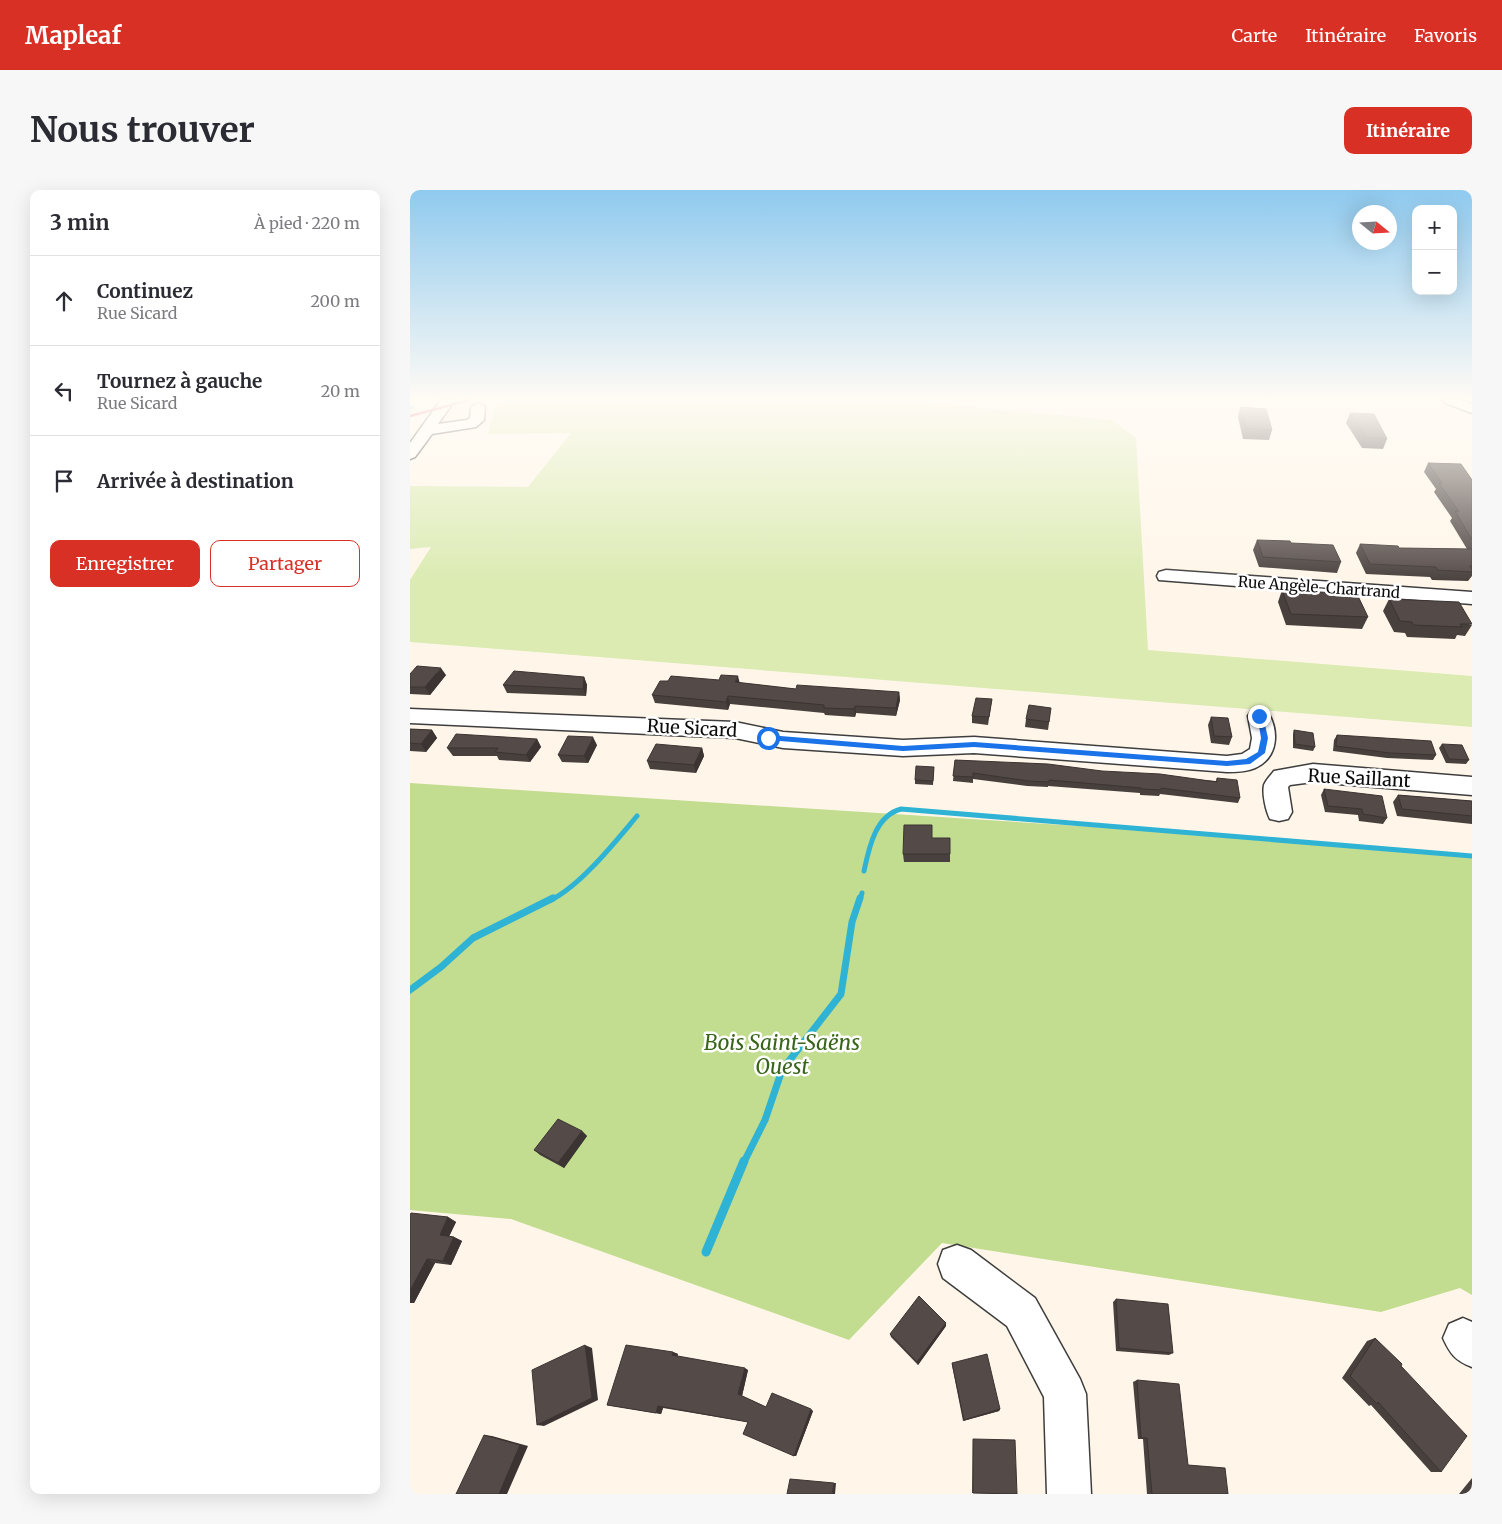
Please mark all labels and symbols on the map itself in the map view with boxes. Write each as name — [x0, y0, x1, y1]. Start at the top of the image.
north arrow — [1352, 205, 1397, 250]
street label: Rue Angèle-Chartrand — [1237, 572, 1401, 602]
route end — [1248, 705, 1271, 728]
street label: Rue Sicard — [646, 714, 738, 742]
route start — [757, 727, 780, 750]
street label: Rue Saillant — [1307, 764, 1411, 792]
park label: Bois Saint-Saëns Ouest — [704, 1029, 860, 1080]

